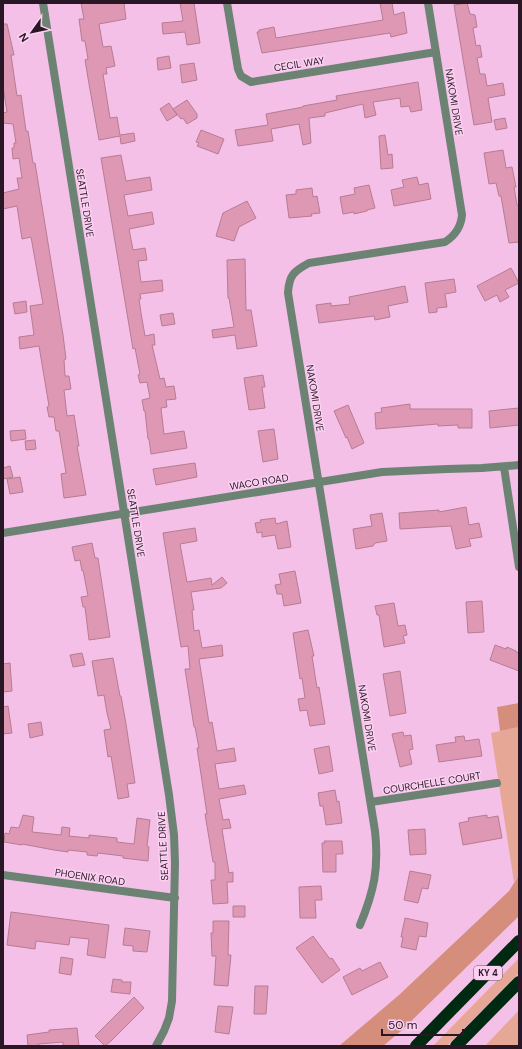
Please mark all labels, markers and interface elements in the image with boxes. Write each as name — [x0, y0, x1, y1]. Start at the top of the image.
north arrow — [12, 12, 52, 52]
text: N — [16, 30, 32, 45]
street label: CECIL WAY — [273, 54, 325, 74]
street label: NAKOMI DRIVE — [442, 68, 466, 137]
street label: SEATTLE DRIVE — [73, 168, 97, 239]
street label: NAKOMI DRIVE — [303, 364, 327, 433]
street label: WACO ROAD — [229, 471, 290, 493]
street label: SEATTLE DRIVE — [124, 488, 148, 559]
street label: NAKOMI DRIVE — [355, 684, 379, 753]
street label: COURCHELLE COURT — [382, 769, 482, 797]
street label: SEATTLE DRIVE — [155, 811, 171, 881]
street label: PHOENIX ROAD — [54, 866, 126, 888]
road number: KY 4 — [474, 966, 502, 980]
scale bar — [382, 1011, 463, 1037]
text: 50 m — [388, 1017, 417, 1033]

